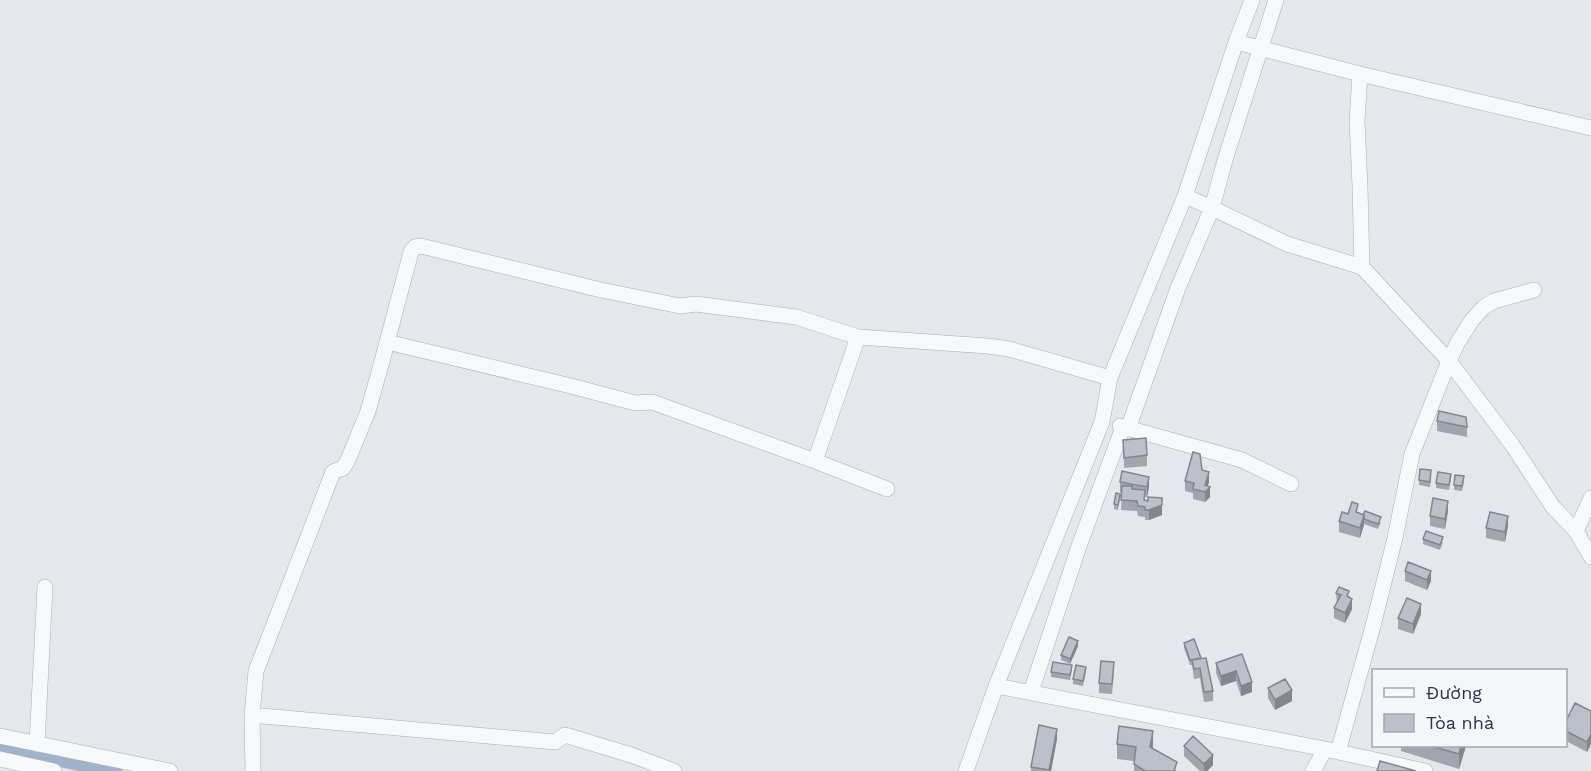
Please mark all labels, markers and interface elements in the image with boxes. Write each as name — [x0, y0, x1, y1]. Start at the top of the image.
legend — [1372, 669, 1567, 747]
text: Đường — [1426, 682, 1482, 703]
text: Tòa nhà — [1426, 712, 1494, 733]

